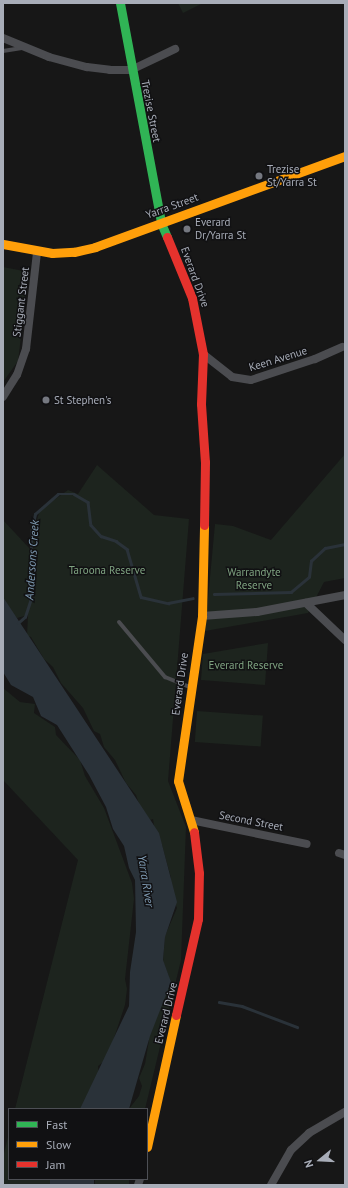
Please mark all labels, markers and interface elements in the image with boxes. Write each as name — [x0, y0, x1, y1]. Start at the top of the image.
street label: Trezise Street — [138, 79, 164, 143]
place label: Trezise St/Yarra St — [267, 163, 317, 189]
marker: Trezise St/Yarra St — [254, 171, 264, 181]
street label: Yarra Street — [144, 190, 200, 222]
place label: Everard Dr/Yarra St — [195, 216, 246, 242]
marker: Everard Dr/Yarra St — [182, 224, 192, 234]
street label: Everard Drive — [178, 245, 212, 309]
street label: Stiggant Street — [10, 266, 32, 338]
street label: Keen Avenue — [247, 344, 309, 374]
place label: St Stephen's — [54, 393, 111, 407]
marker: St Stephen's — [41, 395, 51, 405]
water label: Andersons Creek — [22, 520, 42, 600]
park label: Taroona Reserve — [69, 563, 145, 577]
park label: Warrandyte Reserve — [227, 566, 281, 592]
street label: Everard Drive — [169, 652, 191, 716]
park label: Everard Reserve — [209, 658, 283, 672]
street label: Second Street — [218, 808, 284, 834]
water label: Yarra River — [135, 854, 157, 908]
street label: Everard Drive — [152, 981, 180, 1045]
legend — [8, 1108, 148, 1180]
text: Fast — [46, 1117, 67, 1132]
text: Slow — [46, 1137, 71, 1152]
north arrow — [300, 1140, 340, 1180]
text: Jam — [46, 1157, 65, 1172]
text: N — [301, 1158, 316, 1169]

